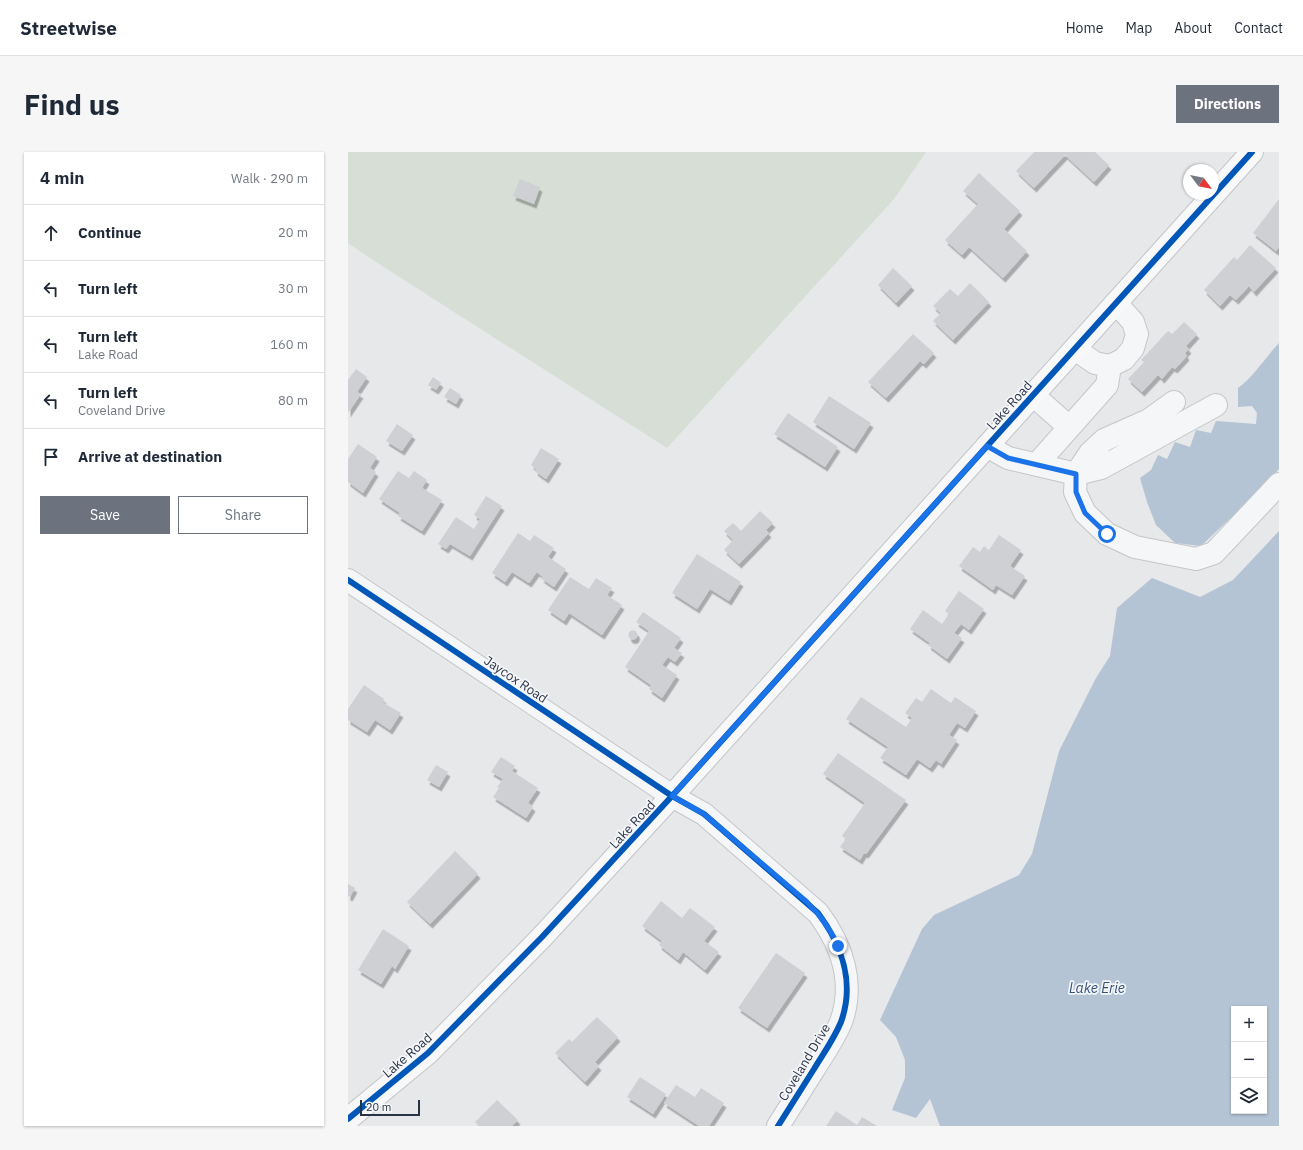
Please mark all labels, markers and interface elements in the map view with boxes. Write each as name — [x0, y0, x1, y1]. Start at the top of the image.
text: Streetwise — [20, 16, 117, 40]
text: Home — [1066, 19, 1103, 37]
text: Map — [1125, 19, 1152, 37]
text: About — [1174, 19, 1212, 37]
text: Contact — [1234, 19, 1283, 37]
button: Directions — [1176, 85, 1279, 123]
text: Find us — [24, 86, 120, 123]
north arrow — [1183, 164, 1219, 200]
text: 4 min — [40, 167, 84, 189]
text: Walk · 290 m — [231, 170, 308, 187]
icon: ahead — [40, 222, 62, 244]
text: Continue — [78, 223, 142, 242]
text: 20 m — [278, 224, 308, 241]
icon: left — [40, 278, 62, 300]
text: Turn left — [78, 279, 138, 298]
text: 30 m — [278, 280, 308, 297]
text: Turn left — [78, 327, 138, 346]
icon: left — [40, 334, 62, 356]
text: 160 m — [270, 336, 308, 353]
text: Lake Road — [78, 346, 138, 363]
street label: Lake Road — [983, 377, 1036, 433]
text: Turn left — [78, 383, 138, 402]
icon: left — [40, 390, 62, 412]
text: 80 m — [278, 392, 308, 409]
text: Coveland Drive — [78, 402, 165, 419]
icon: arrive — [40, 446, 62, 468]
text: Arrive at destination — [78, 447, 222, 466]
button: Save — [40, 496, 170, 534]
button: Share — [178, 496, 308, 534]
route start — [1098, 525, 1116, 543]
street label: Jaycox Road — [481, 652, 551, 707]
street label: Lake Road — [606, 797, 659, 852]
route end — [829, 937, 847, 955]
water label: Lake Erie — [1069, 979, 1125, 997]
map controls — [1231, 1006, 1267, 1114]
button: + — [1231, 1006, 1267, 1042]
street label: Coveland Drive — [775, 1020, 834, 1104]
street label: Lake Road — [379, 1029, 436, 1082]
button: − — [1231, 1042, 1267, 1078]
button: layers — [1231, 1078, 1267, 1114]
scale bar — [360, 1098, 420, 1117]
text: 20 m — [366, 1100, 391, 1114]

